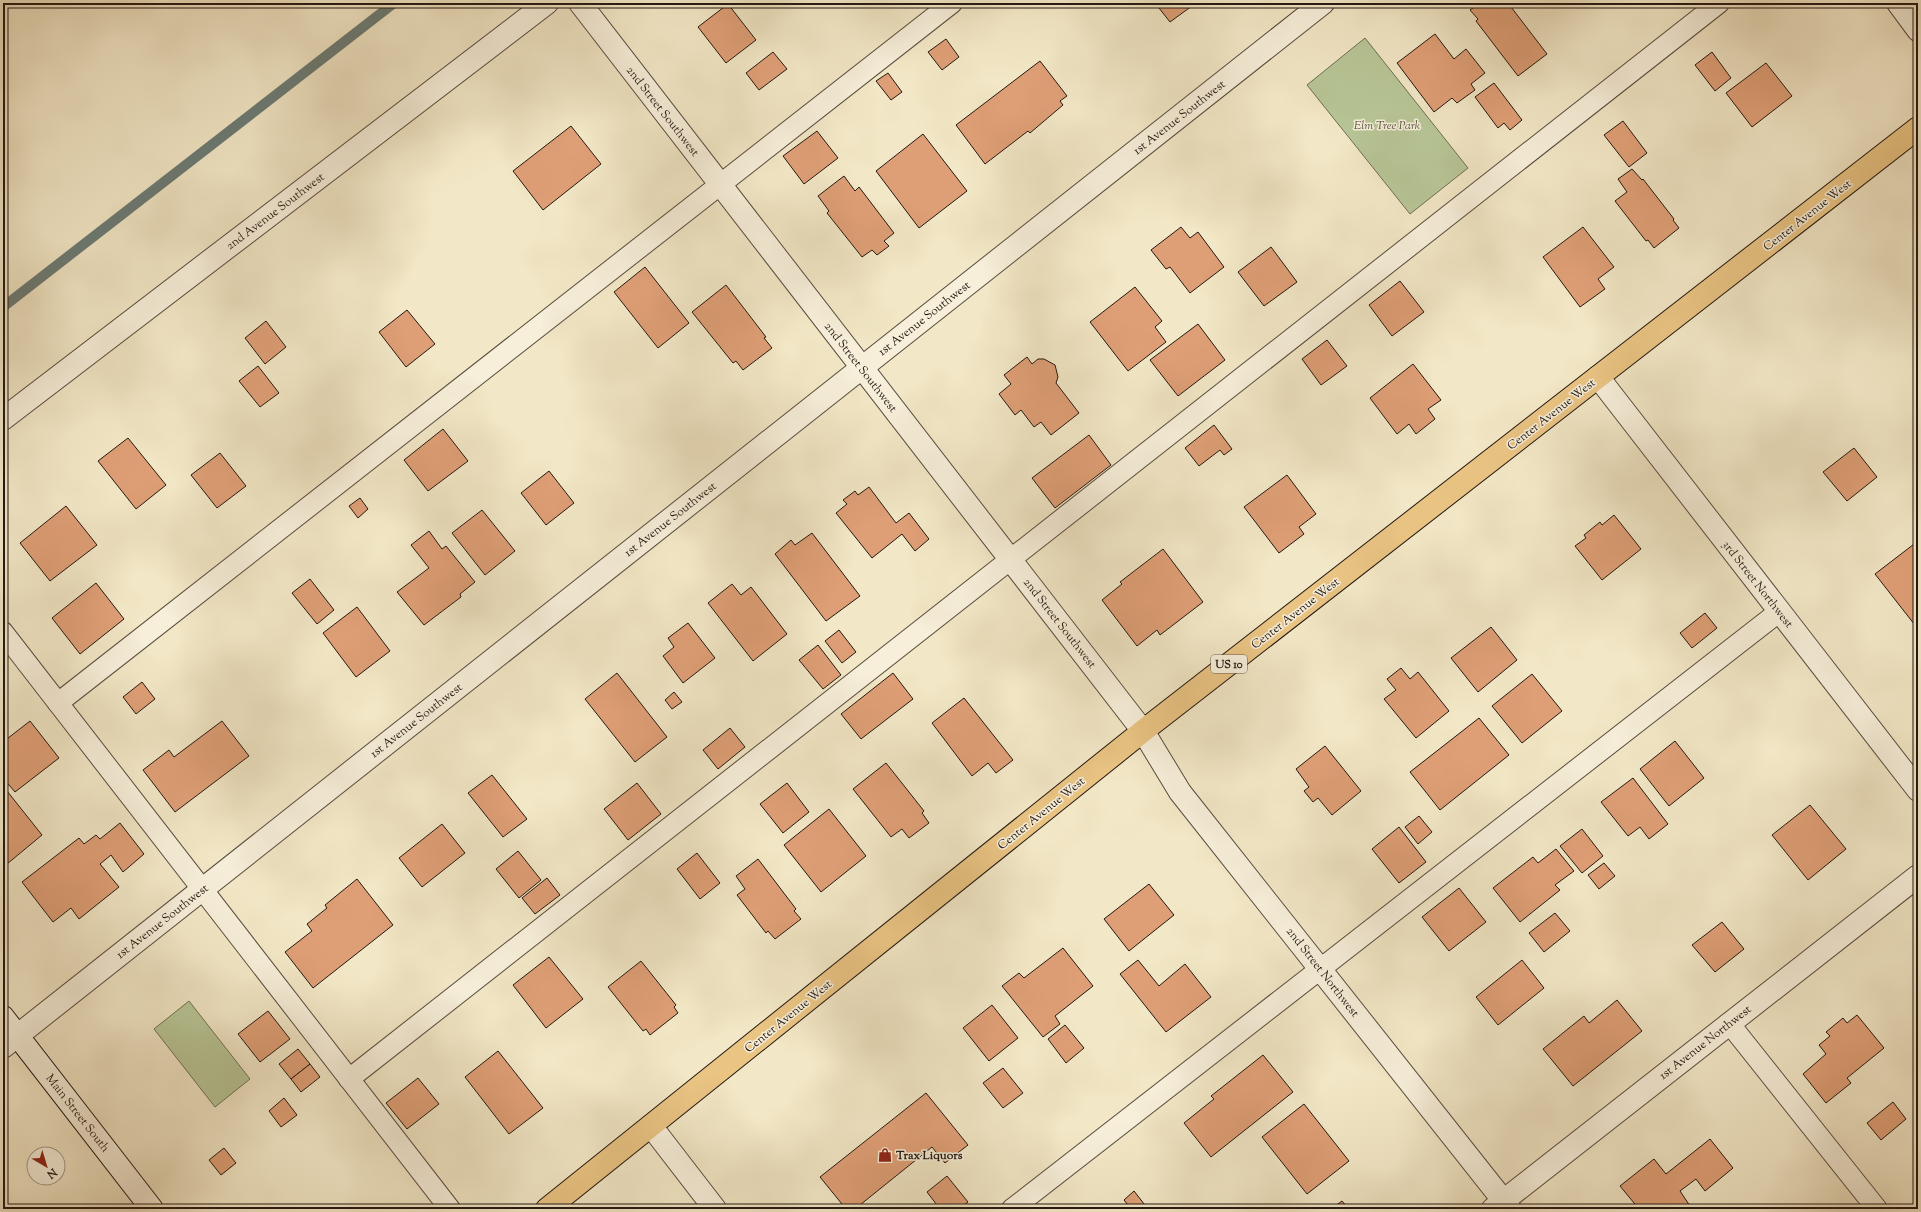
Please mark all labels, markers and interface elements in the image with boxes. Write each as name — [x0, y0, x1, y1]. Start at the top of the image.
street label: 2nd Street Southwest — [621, 63, 703, 161]
street label: 1st Avenue Southwest — [1130, 76, 1230, 160]
park label: Elm Tree Park — [1354, 117, 1421, 135]
street label: 2nd Avenue Southwest — [223, 169, 329, 255]
street label: Center Avenue West — [1760, 175, 1856, 256]
street label: 1st Avenue Southwest — [875, 277, 975, 361]
street label: 2nd Street Southwest — [819, 319, 901, 417]
street label: Center Avenue West — [1504, 374, 1600, 455]
street label: 1st Avenue Southwest — [621, 478, 721, 562]
street label: 3rd Street Northwest — [1717, 537, 1797, 632]
street label: Center Avenue West — [1248, 573, 1344, 654]
street label: 2nd Street Southwest — [1018, 575, 1100, 673]
road number: US 10 — [1211, 655, 1247, 673]
street label: 1st Avenue Southwest — [367, 679, 467, 763]
street label: Center Avenue West — [994, 773, 1089, 855]
street label: 1st Avenue Southwest — [113, 880, 213, 964]
street label: 2nd Street Northwest — [1281, 924, 1363, 1022]
street label: Center Avenue West — [741, 976, 836, 1058]
street label: 1st Avenue Northwest — [1656, 1001, 1756, 1085]
street label: Main Street South — [41, 1071, 114, 1157]
north arrow — [26, 1146, 66, 1186]
shop icon: Trax Liquors — [877, 1147, 893, 1163]
place label: Trax Liquors — [895, 1147, 963, 1165]
text: N — [43, 1163, 61, 1182]

